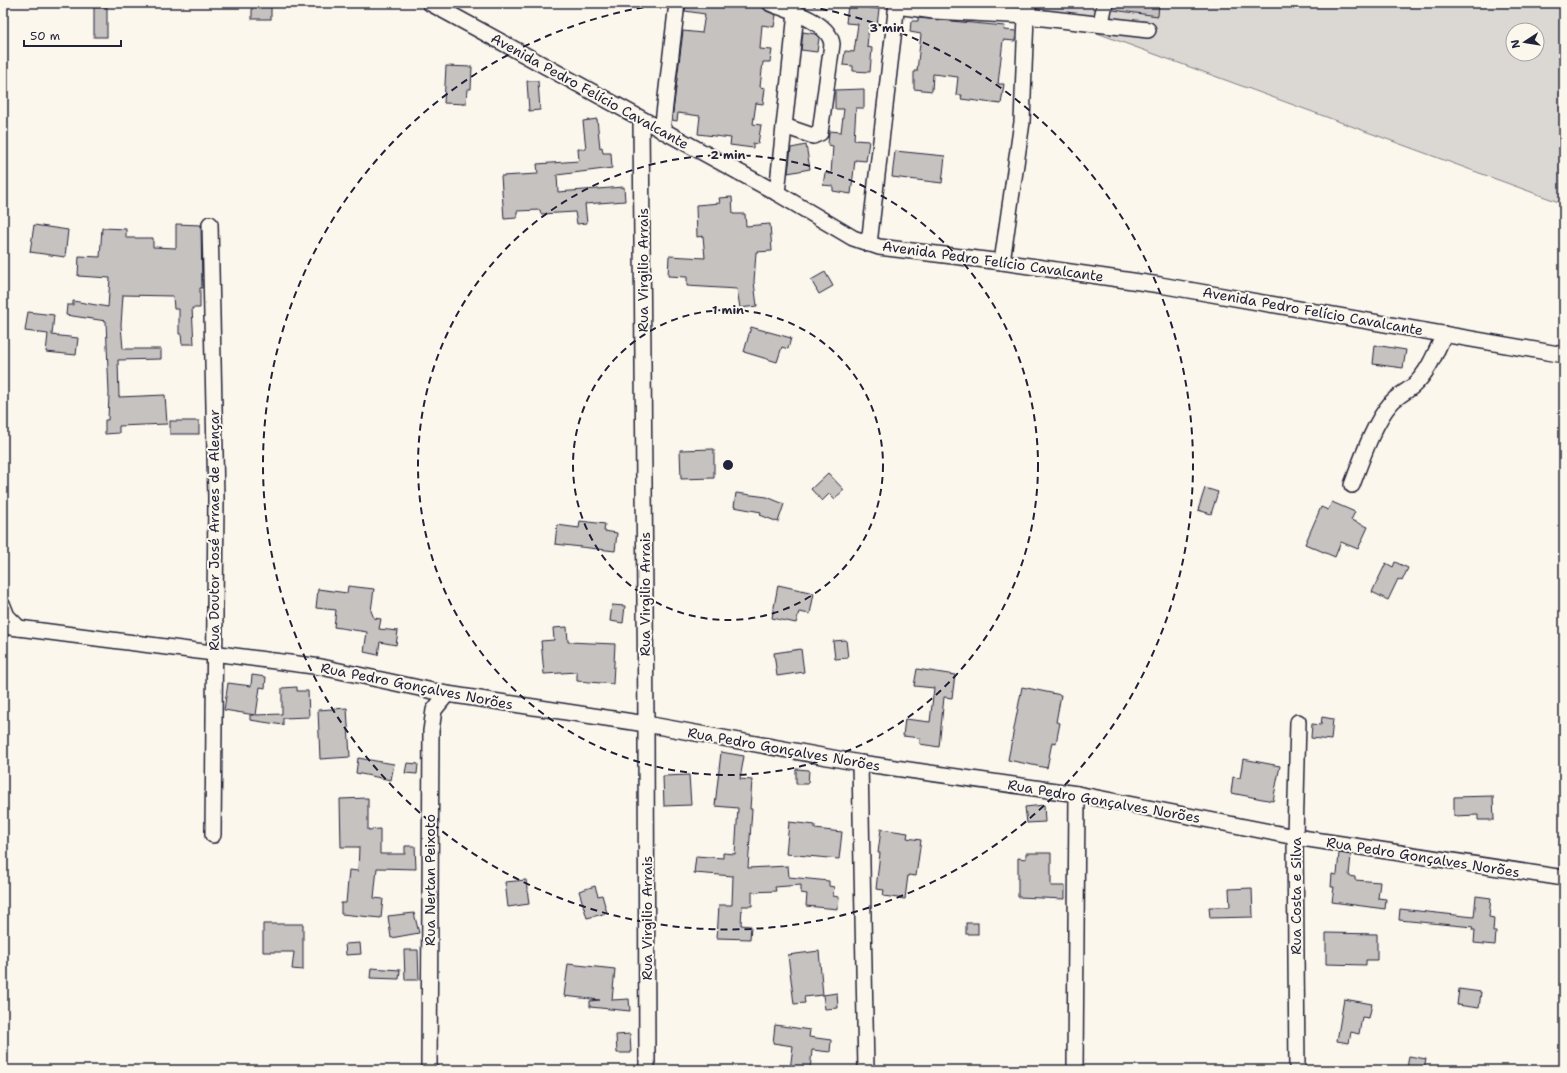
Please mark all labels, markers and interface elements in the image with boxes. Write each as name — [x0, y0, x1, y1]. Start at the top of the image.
text: 3 min — [870, 20, 905, 36]
scale bar — [24, 22, 121, 48]
north arrow — [1505, 22, 1545, 62]
text: 50 m — [30, 28, 60, 44]
street label: Avenida Pedro Felício Cavalcante — [488, 29, 692, 153]
text: N — [1507, 38, 1524, 50]
text: 2 min — [711, 147, 746, 163]
street label: Rua Virgilio Arrais — [634, 208, 652, 332]
street label: Avenida Pedro Felício Cavalcante — [881, 237, 1105, 285]
street label: Avenida Pedro Felício Cavalcante — [1201, 283, 1425, 339]
text: 1 min — [712, 302, 744, 318]
street label: Rua Doutor José Arraes de Alençar — [205, 409, 223, 651]
centre of rings — [721, 458, 735, 472]
street label: Rua Virgilio Arrais — [636, 532, 654, 656]
street label: Rua Pedro Gonçalves Norões — [319, 659, 515, 713]
street label: Rua Pedro Gonçalves Norões — [686, 723, 882, 775]
street label: Rua Pedro Gonçalves Norões — [1006, 775, 1202, 827]
street label: Rua Nertan Peixoto — [421, 814, 439, 946]
street label: Rua Pedro Gonçalves Norões — [1325, 833, 1521, 881]
street label: Rua Costa e Silva — [1287, 837, 1305, 955]
street label: Rua Virgilio Arrais — [638, 856, 656, 980]

